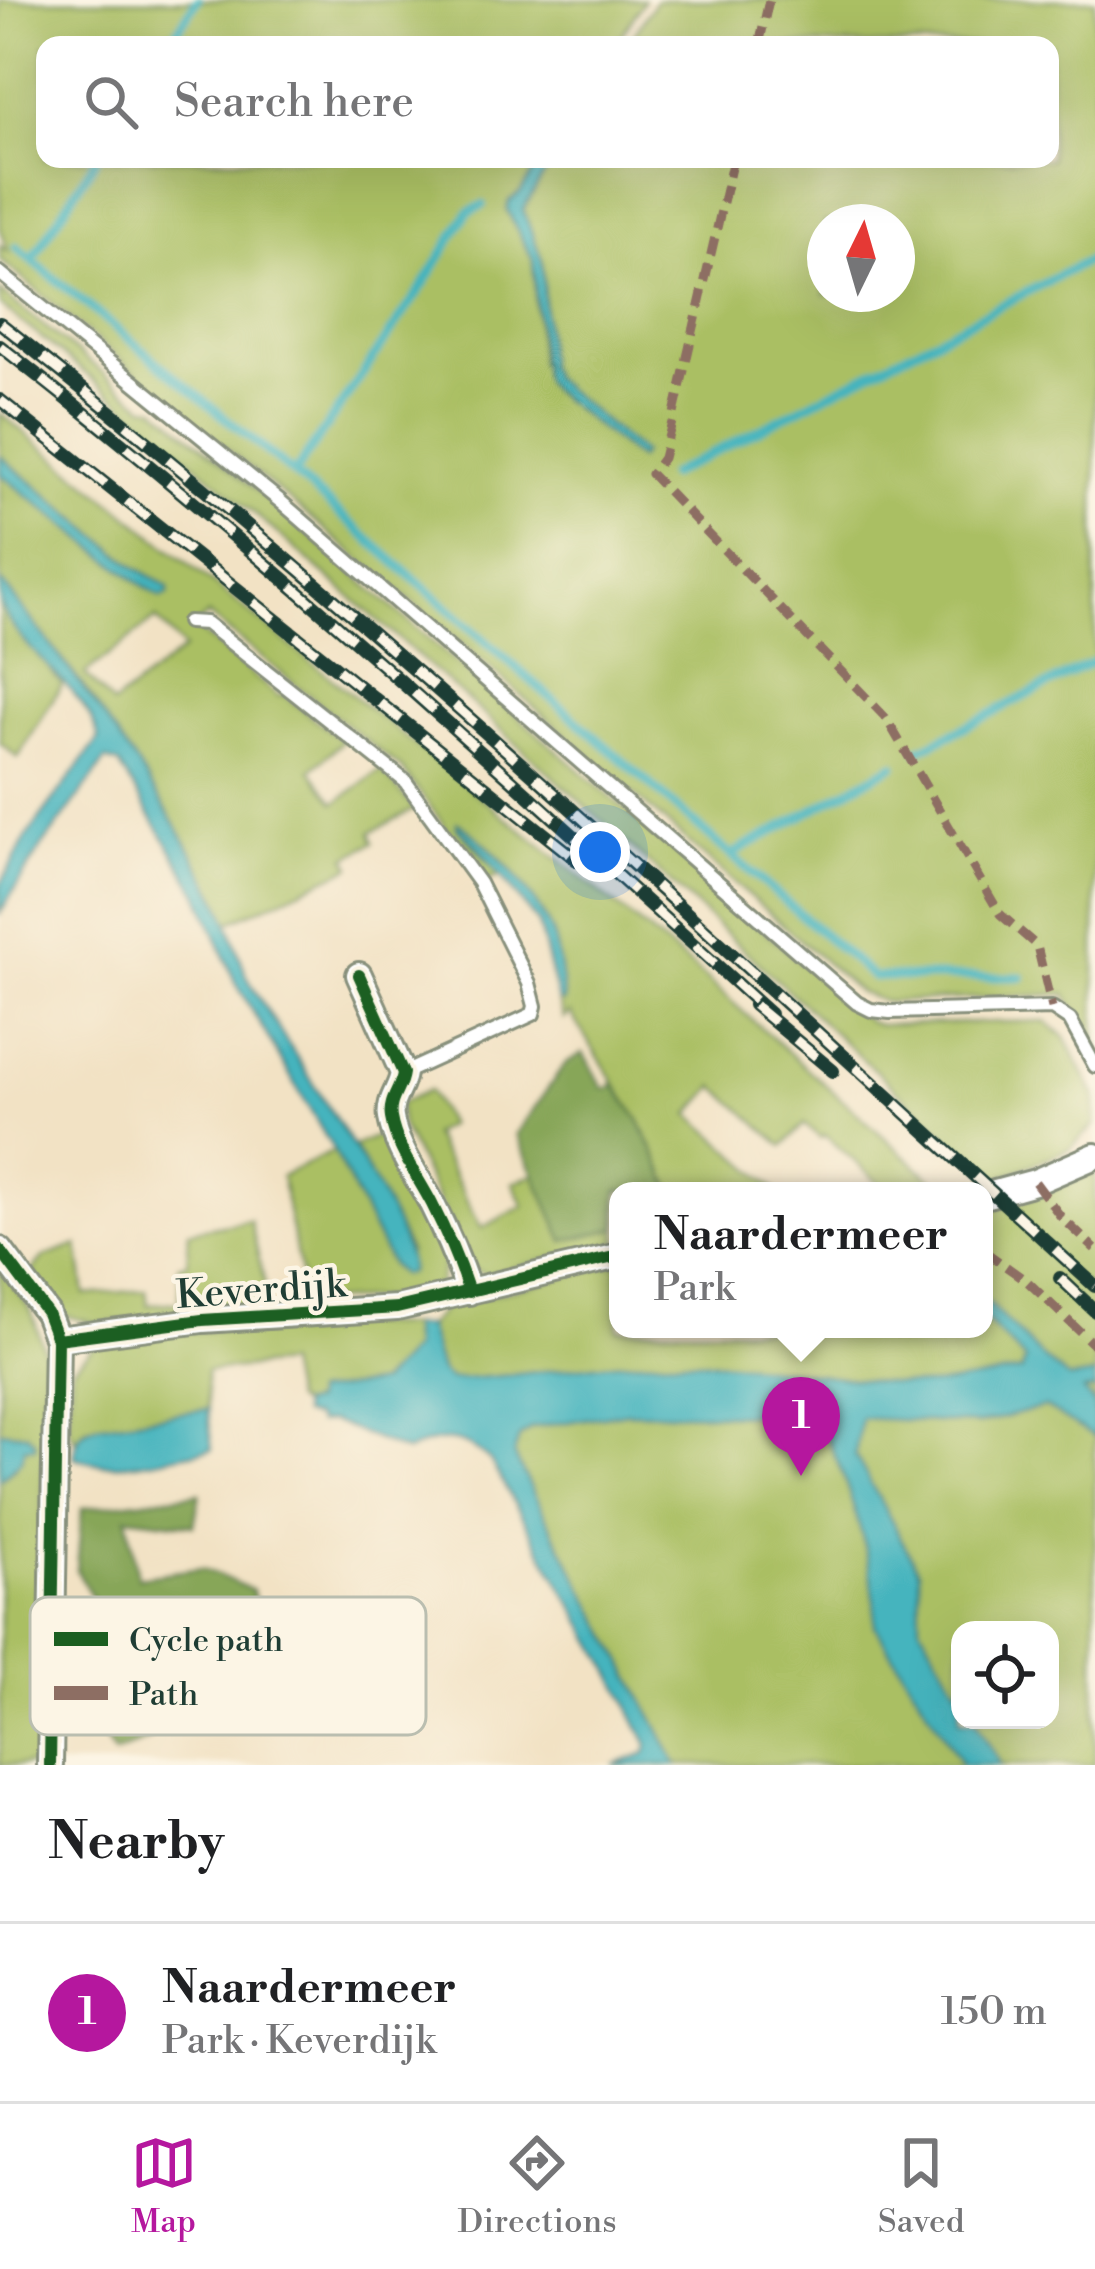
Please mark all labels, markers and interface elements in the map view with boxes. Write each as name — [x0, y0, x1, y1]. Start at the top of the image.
search box — [36, 36, 1059, 168]
icon: search — [78, 69, 144, 135]
text: Search here — [174, 74, 414, 131]
north arrow — [807, 204, 915, 312]
your location — [570, 822, 630, 882]
popup — [609, 1182, 993, 1338]
text: Naardermeer — [654, 1207, 948, 1264]
street label: Keverdijk — [175, 1260, 349, 1321]
text: Park — [654, 1264, 735, 1313]
pin: 1 — [762, 1377, 840, 1476]
legend — [30, 1597, 426, 1735]
text: Cycle path — [129, 1621, 283, 1662]
map controls — [951, 1621, 1059, 1729]
button: locate — [951, 1621, 1059, 1729]
text: Path — [129, 1675, 198, 1716]
text: Nearby — [48, 1811, 224, 1875]
text: Naardermeer — [162, 1960, 456, 2017]
text: 1 — [78, 1988, 96, 2037]
text: 150 m — [941, 1988, 1047, 2037]
text: Park · Keverdijk — [162, 2017, 436, 2066]
tab: Map — [131, 2130, 197, 2243]
tab: Directions — [458, 2130, 617, 2243]
tab: Saved — [878, 2130, 964, 2243]

